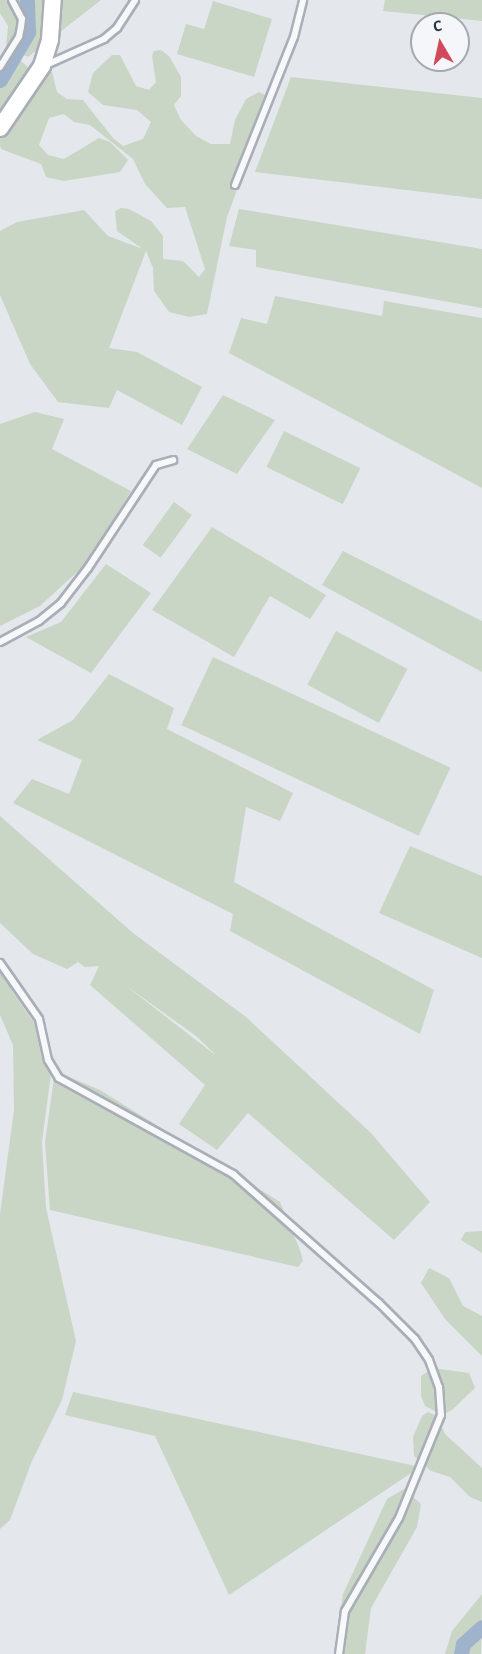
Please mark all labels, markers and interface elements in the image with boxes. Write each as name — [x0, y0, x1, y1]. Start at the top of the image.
north arrow — [410, 12, 470, 72]
text: С — [432, 18, 443, 35]

